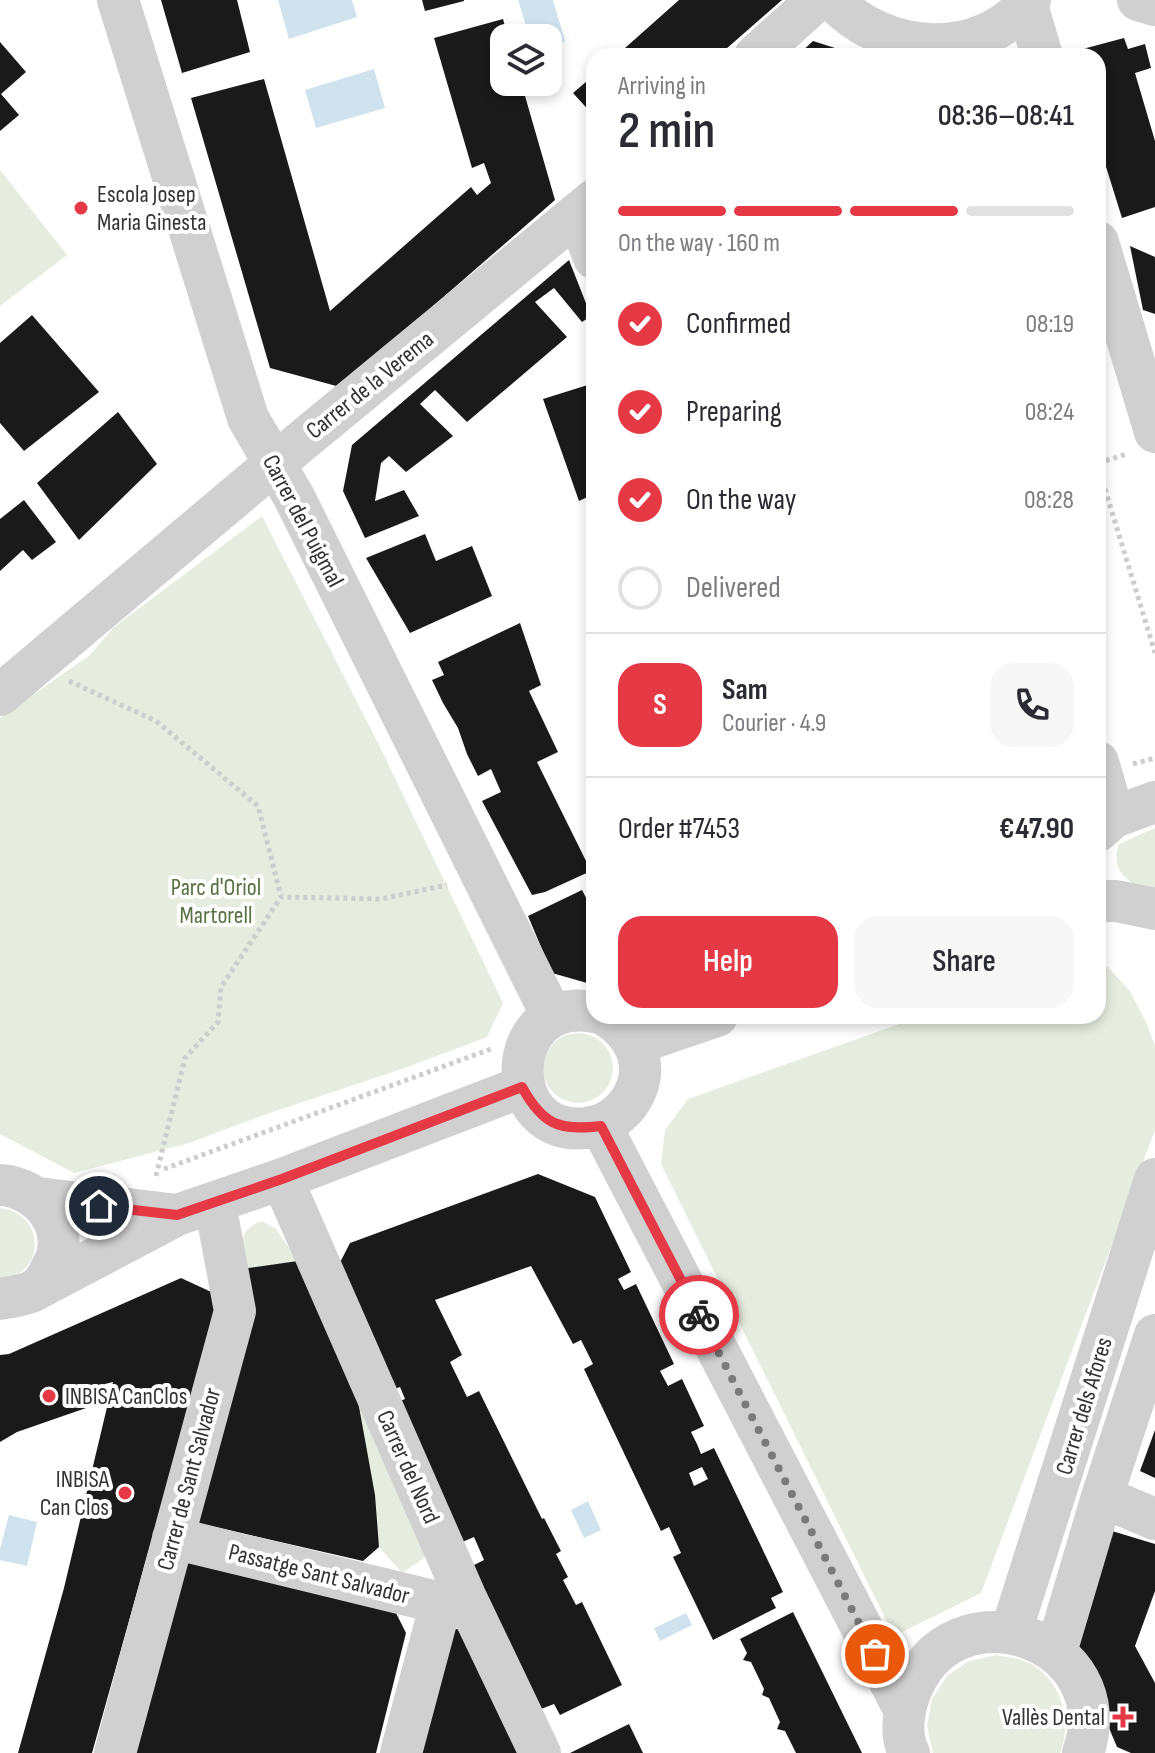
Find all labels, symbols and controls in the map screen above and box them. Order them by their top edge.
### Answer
map controls [490,24,562,96]
button: layers [490,24,562,96]
text: Arriving in [618,71,706,102]
text: 08:36–08:41 [938,98,1074,134]
text: 2 min [618,100,715,163]
place label: Escola Josep Maria Ginesta [97,180,206,237]
marker: Escola Josep Maria Ginesta [72,199,90,217]
text: On the way · 160 m [618,228,780,259]
icon: check [618,302,662,346]
text: Confirmed [686,306,791,342]
text: 08:19 [1025,309,1074,340]
street label: Carrer de la Verema [300,325,440,445]
icon: check [618,390,662,434]
text: Preparing [686,394,782,430]
text: 08:24 [1025,397,1074,428]
street label: Carrer del Puigmal [256,450,350,592]
icon: check [618,478,662,522]
text: On the way [686,482,796,518]
text: 08:28 [1024,485,1074,516]
text: Delivered [686,570,781,606]
button: phone [990,663,1074,747]
text: Sam [722,672,768,708]
text: S [653,687,667,723]
text: Courier · 4.9 [722,708,826,739]
text: Order #7453 [618,811,740,847]
text: €47.90 [999,811,1074,847]
park label: Parc d'Oriol Martorell [171,873,261,930]
button: Help [618,916,838,1008]
button: Share [854,916,1074,1008]
pin [65,1172,133,1240]
icon: home [77,1184,121,1228]
courier [659,1275,739,1355]
icon: bike [677,1293,721,1337]
street label: Carrer dels Afores [1049,1334,1119,1478]
place label: INBISA CanClos [65,1382,187,1411]
street label: Carrer de Sant Salvador [151,1384,227,1573]
marker: INBISA CanClos [40,1387,58,1405]
street label: Carrer del Nord [370,1406,446,1528]
place label: INBISA Can Clos [40,1465,110,1522]
marker: INBISA Can Clos [116,1484,134,1502]
street label: Passatge Sant Salvador [225,1537,413,1611]
pin [841,1620,909,1688]
icon: bag [853,1632,897,1676]
place label: Vallès Dental [1002,1703,1105,1732]
marker: Vallès Dental [1112,1706,1134,1728]

